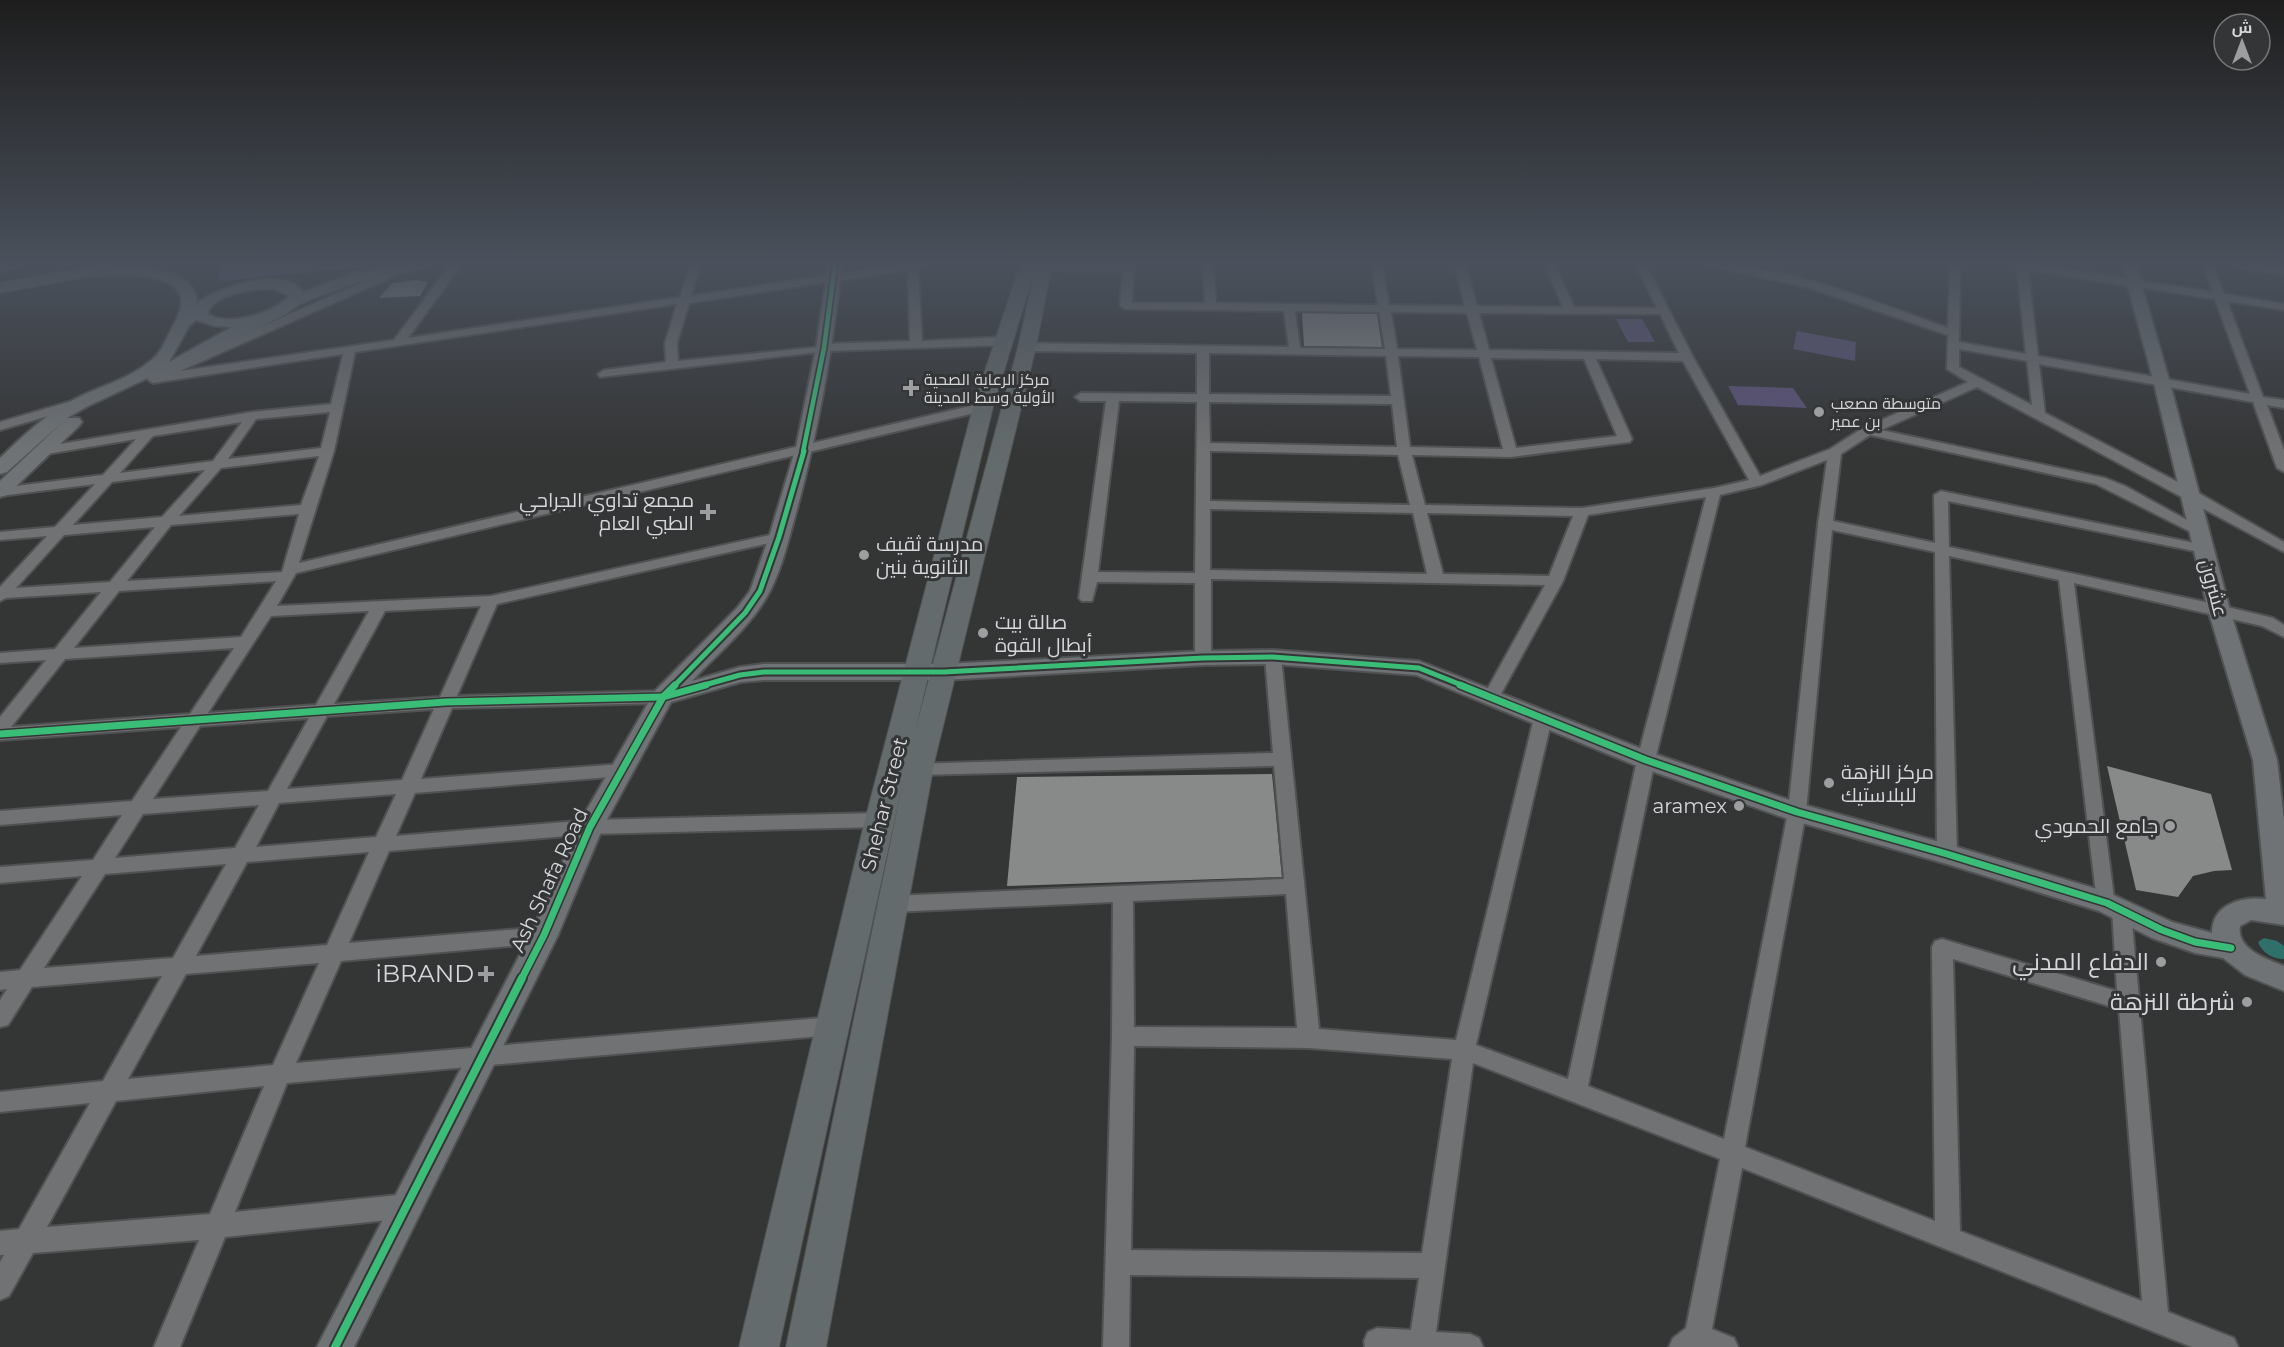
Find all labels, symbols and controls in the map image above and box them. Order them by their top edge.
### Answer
north arrow [2212,12,2272,72]
text: ش [2232,18,2252,37]
place label: مركز الرعاية الصحية الأولية وسط المدينة [924,370,1055,407]
marker: مركز الرعاية الصحية الأولية وسط المدينة [902,379,920,397]
place label: متوسطة مصعب بن عمير [1830,394,1941,432]
marker: متوسطة مصعب بن عمير [1812,405,1826,419]
place label: مجمع تداوي الجراحي الطبي العام [519,488,694,539]
marker: مجمع تداوي الجراحي الطبي العام [699,503,717,521]
place label: مدرسة ثقيف الثانوية بنين [876,532,983,580]
marker: مدرسة ثقيف الثانوية بنين [857,548,871,562]
street label: عشرون [2194,556,2233,620]
place label: صالة بيت أبطال القوة [995,610,1092,658]
marker: صالة بيت أبطال القوة [976,626,990,640]
street label: Shehar Street [856,735,912,873]
place label: مركز النزهة للبلاستيك [1841,760,1934,807]
marker: مركز النزهة للبلاستيك [1822,776,1836,790]
place label: aramex [1653,794,1727,818]
marker: aramex [1732,799,1746,813]
street label: Ash Shafa Road [505,804,593,956]
place label: جامع الحمودي [2035,814,2158,842]
marker: جامع الحمودي [2163,819,2177,833]
place label: الدفاع المدني [2012,947,2149,981]
marker: الدفاع المدني [2154,955,2168,969]
place label: iBRAND [376,959,474,988]
marker: iBRAND [479,967,493,981]
place label: شرطة النزهة [2110,987,2235,1016]
marker: شرطة النزهة [2240,995,2254,1009]

